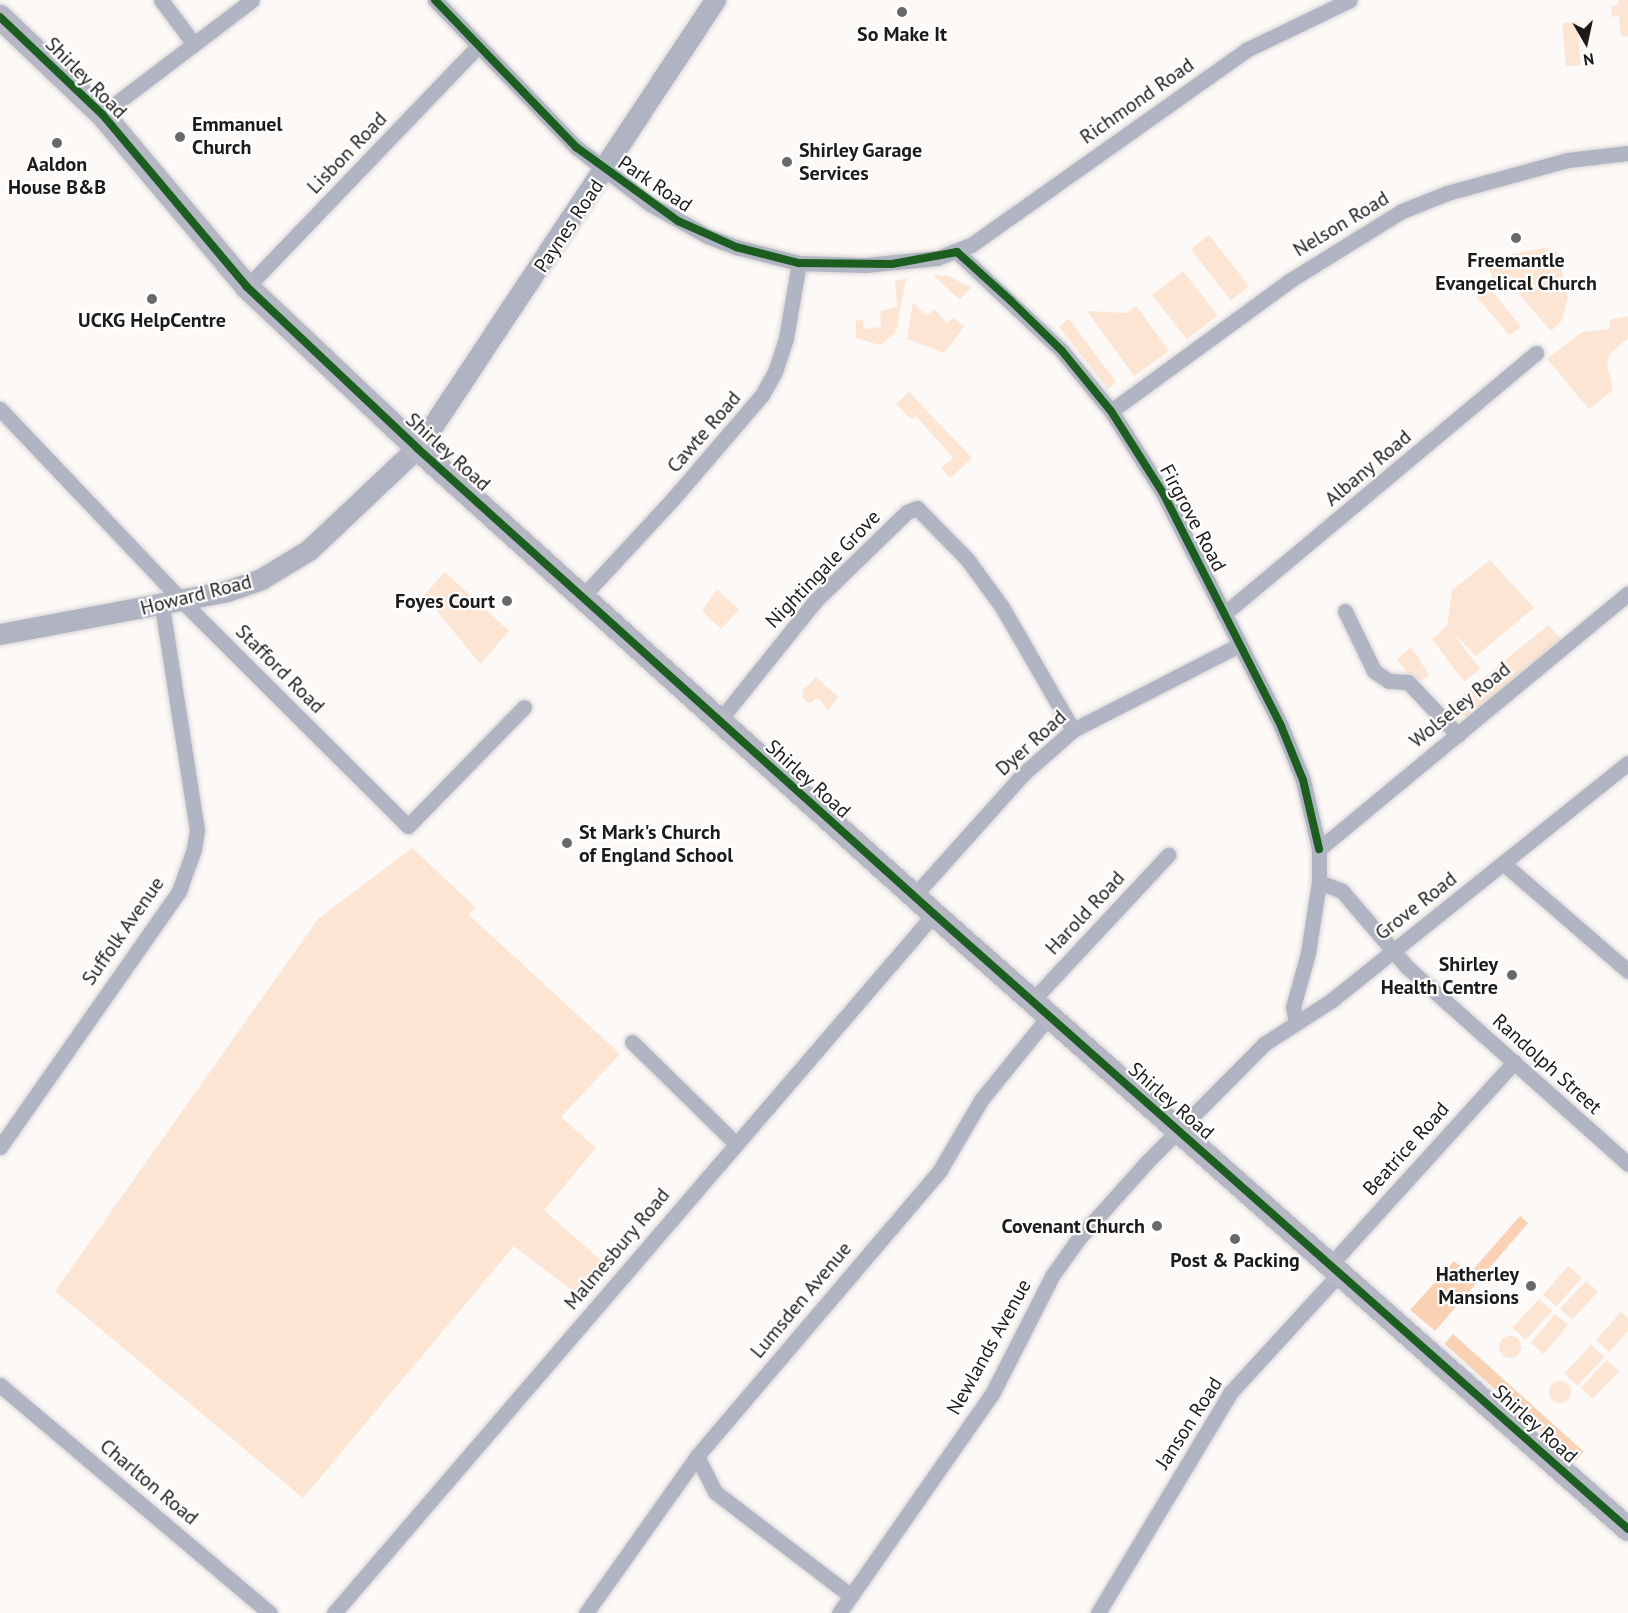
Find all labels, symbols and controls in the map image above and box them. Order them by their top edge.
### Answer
marker: So Make It [895,5,909,19]
north arrow [1556,12,1616,72]
place label: So Make It [857,22,947,46]
street label: Shirley Road [40,32,132,124]
text: N [1582,49,1596,70]
street label: Richmond Road [1075,53,1199,149]
street label: Lisbon Road [302,107,392,199]
place label: Emmanuel Church [192,113,282,160]
marker: Emmanuel Church [173,130,187,144]
marker: Aaldon House B&B [50,136,64,150]
place label: Shirley Garage Services [799,138,923,185]
street label: Park Road [613,150,697,218]
place label: Aaldon House B&B [8,152,106,199]
marker: Shirley Garage Services [780,155,794,169]
street label: Paynes Road [529,175,609,277]
street label: Nelson Road [1289,186,1393,262]
marker: Freemantle Evangelical Church [1509,231,1523,245]
place label: Freemantle Evangelical Church [1435,248,1597,295]
marker: UCKG HelpCentre [145,292,159,306]
place label: UCKG HelpCentre [78,308,226,332]
street label: Cawte Road [662,386,746,478]
street label: Shirley Road [400,408,496,496]
street label: Albany Road [1320,425,1416,511]
street label: Firgrove Road [1155,460,1231,576]
street label: Nightingale Grove [761,505,885,633]
street label: Howard Road [138,570,254,620]
place label: Foyes Court [395,589,495,613]
marker: Foyes Court [500,594,514,608]
street label: Stafford Road [231,620,329,718]
street label: Wolseley Road [1404,657,1516,753]
street label: Dyer Road [991,705,1071,781]
street label: Shirley Road [760,735,856,823]
place label: St Mark's Church of England School [579,820,733,867]
marker: St Mark's Church of England School [560,836,574,850]
street label: Harold Road [1040,866,1130,960]
street label: Grove Road [1370,867,1462,945]
street label: Suffolk Avenue [76,872,170,990]
place label: Shirley Health Centre [1380,952,1498,999]
marker: Shirley Health Centre [1503,966,1521,984]
street label: Randolph Street [1488,1009,1606,1119]
street label: Shirley Road [1123,1057,1219,1145]
street label: Beatrice Road [1358,1097,1454,1201]
street label: Malmesbury Road [559,1183,675,1315]
place label: Covenant Church [1001,1214,1145,1238]
marker: Covenant Church [1150,1219,1164,1233]
marker: Post & Packing [1228,1232,1242,1246]
street label: Lumsden Avenue [745,1237,857,1363]
place label: Post & Packing [1170,1248,1300,1272]
place label: Hatherley Mansions [1436,1262,1519,1309]
street label: Newlands Avenue [942,1275,1036,1419]
marker: Hatherley Mansions [1524,1279,1538,1293]
street label: Janson Road [1150,1373,1228,1473]
street label: Shirley Road [1487,1380,1583,1468]
street label: Charlton Road [95,1434,203,1530]

